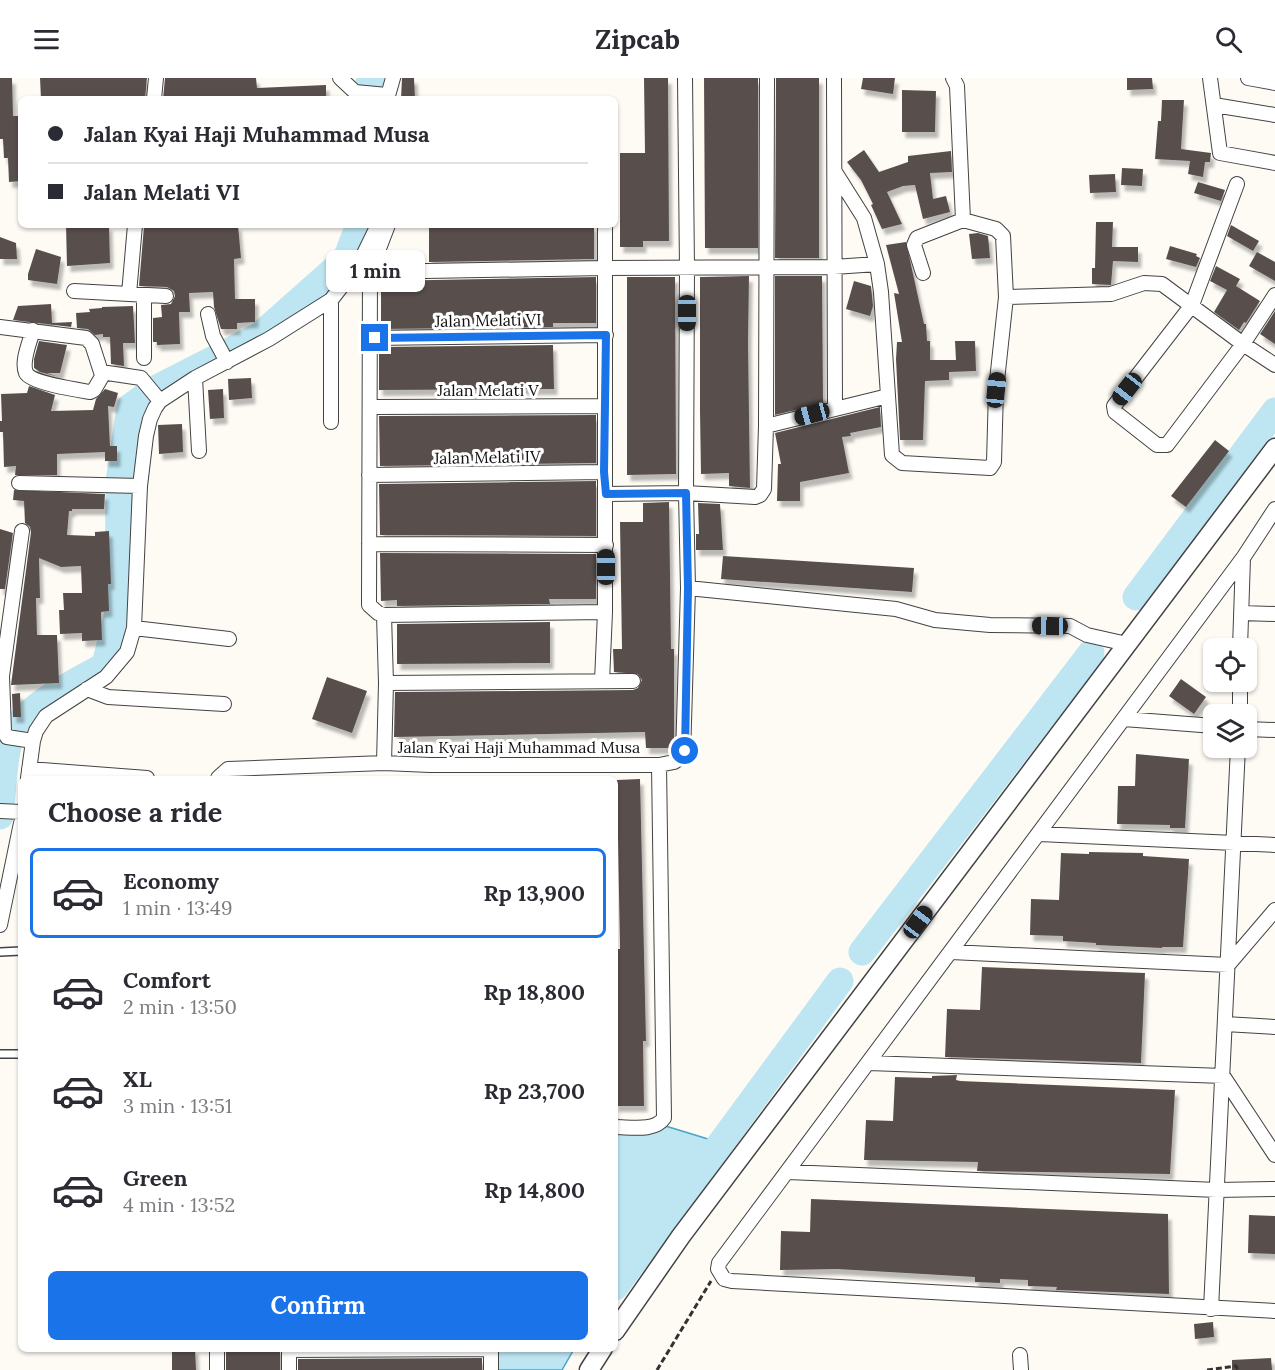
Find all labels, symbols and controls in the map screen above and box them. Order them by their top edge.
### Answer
text: Zipcab [595,22,680,56]
icon: menu [30,23,63,56]
icon: search [1212,23,1245,56]
text: Jalan Kyai Haji Muhammad Musa [84,120,430,148]
text: Jalan Melati VI [84,178,240,206]
callout: 1 min [326,251,424,293]
text: 1 min [350,258,401,283]
car [678,295,696,331]
street label: Jalan Melati VI [433,309,542,331]
route end [361,324,388,351]
car [1109,369,1145,409]
car [985,371,1007,409]
street label: Jalan Melati V [436,380,539,400]
car [792,401,832,427]
street label: Jalan Melati IV [432,446,541,468]
car [597,549,615,585]
car [1032,617,1068,635]
map controls [1203,638,1257,758]
button: locate [1203,638,1257,692]
button: layers [1203,704,1257,758]
street label: Jalan Kyai Haji Muhammad Musa [397,737,640,757]
route start [671,737,698,764]
text: Choose a ride [48,795,222,829]
icon: car [51,866,105,920]
text: Economy [123,867,219,895]
text: Rp 13,900 [484,879,585,907]
text: 1 min · 13:49 [123,895,233,920]
car [900,902,936,942]
icon: car [51,965,105,1019]
text: Comfort [123,966,211,994]
text: Rp 18,800 [483,978,585,1006]
text: 2 min · 13:50 [123,994,237,1019]
icon: car [51,1064,105,1118]
text: XL [123,1065,152,1093]
text: Rp 23,700 [484,1077,585,1105]
text: 3 min · 13:51 [123,1093,232,1118]
icon: car [51,1163,105,1217]
text: Green [123,1164,188,1192]
text: Rp 14,800 [484,1176,585,1204]
text: 4 min · 13:52 [123,1192,235,1217]
button: Confirm [48,1271,588,1340]

